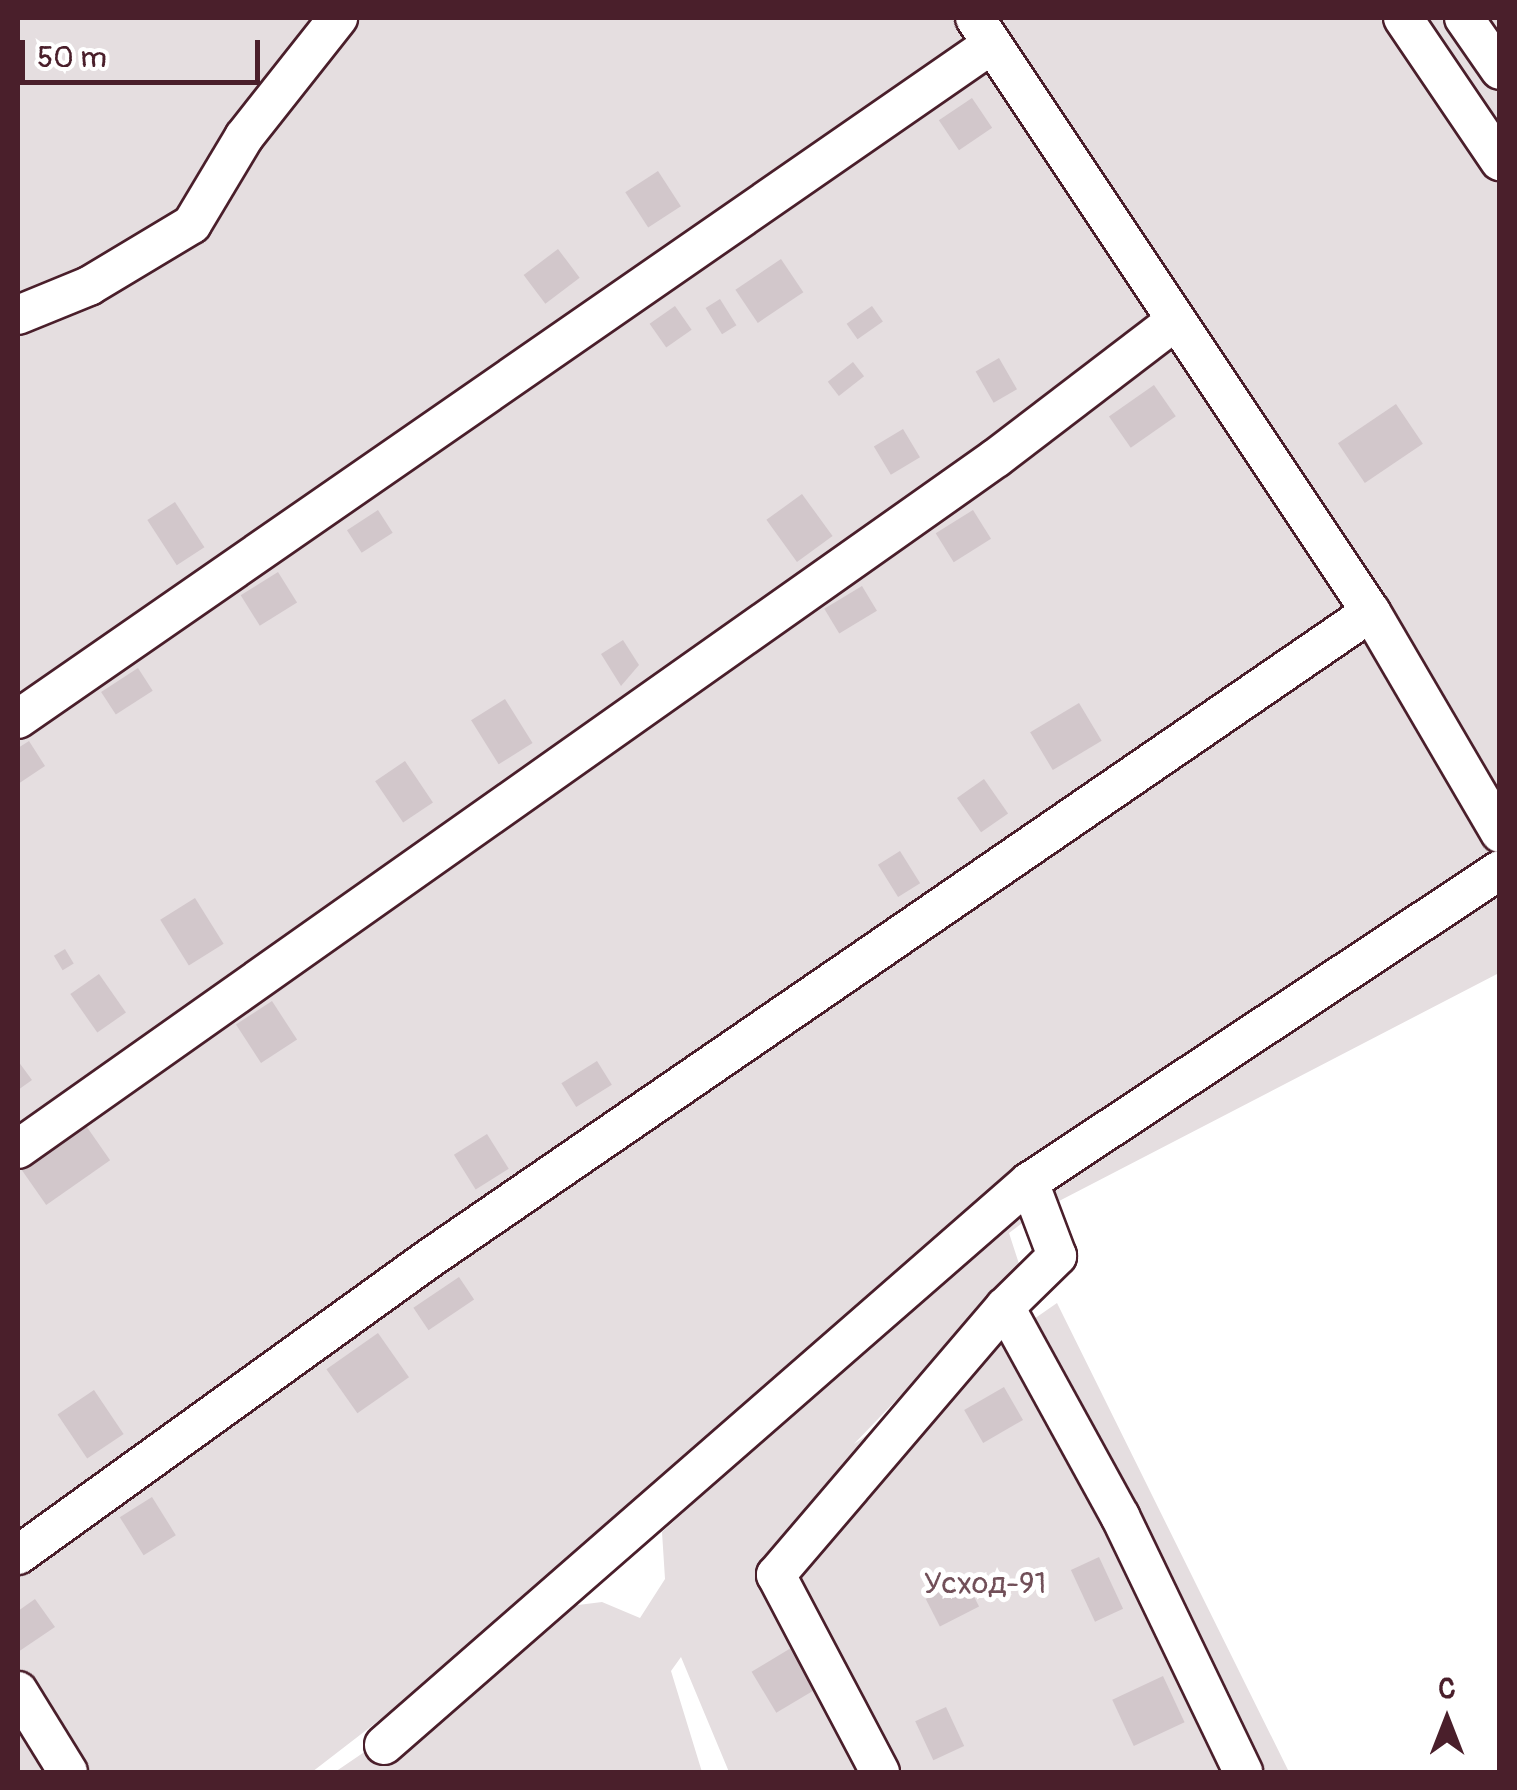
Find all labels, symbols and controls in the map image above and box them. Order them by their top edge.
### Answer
scale bar [25,20,265,82]
text: 50 m [37,39,107,76]
park label: Усход-91 [924,1566,1046,1602]
north arrow [1397,1670,1497,1770]
text: С [1438,1672,1456,1707]

